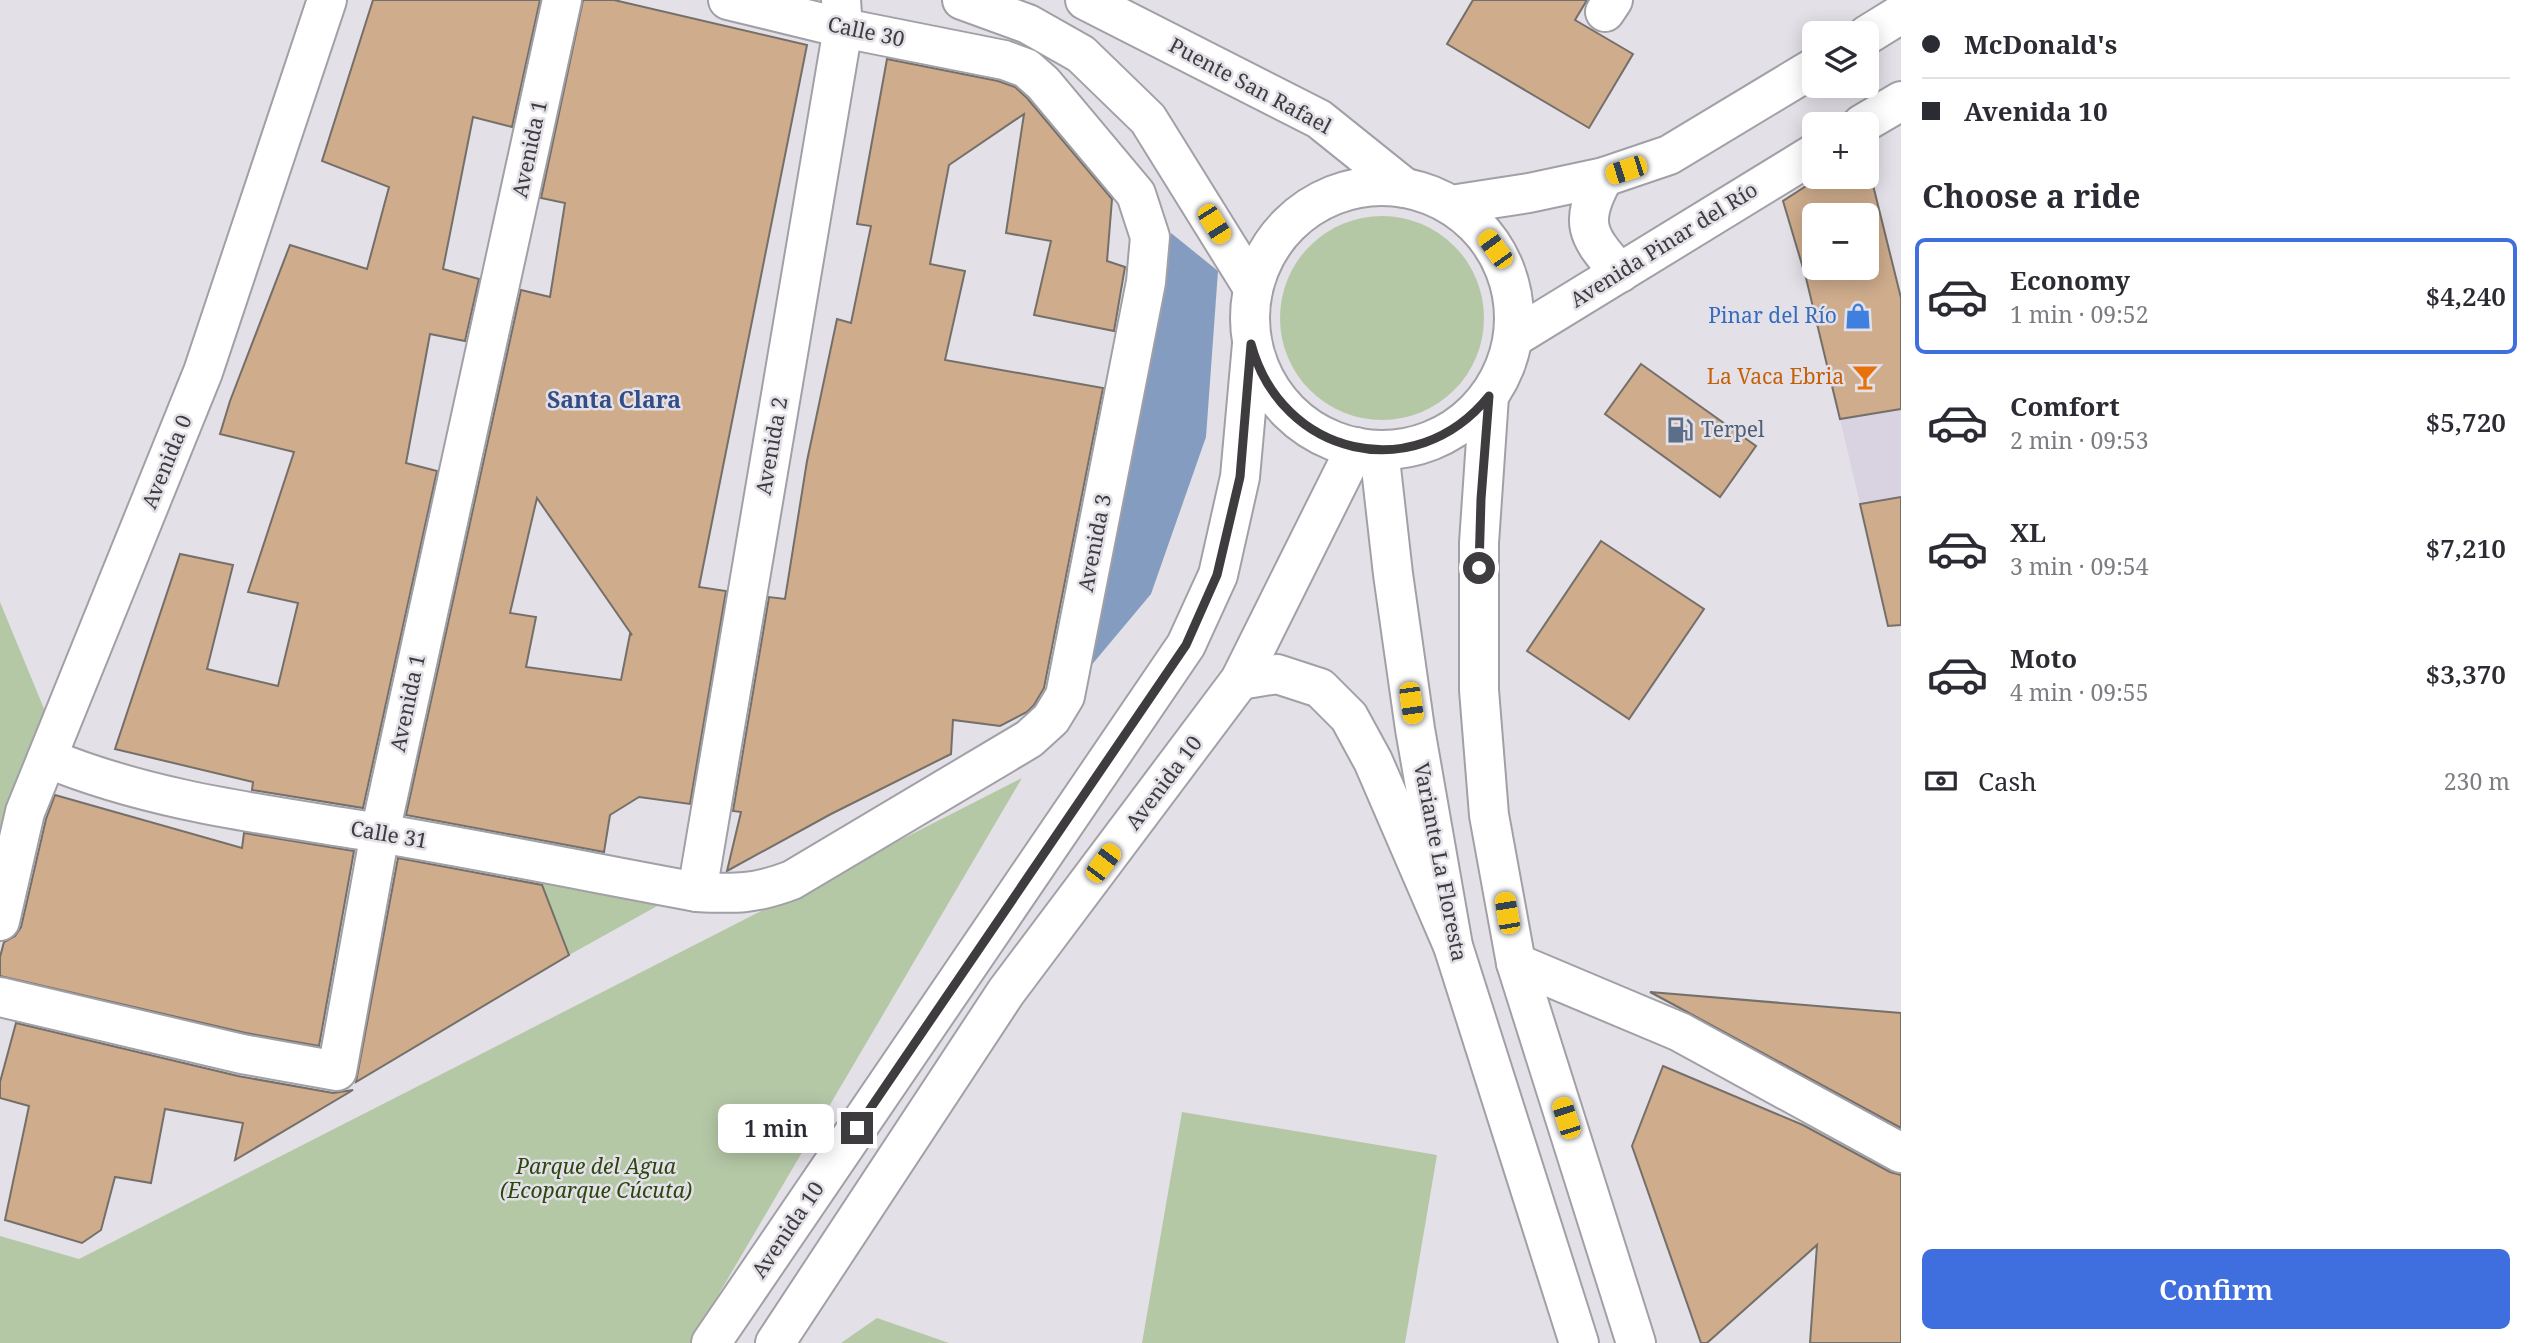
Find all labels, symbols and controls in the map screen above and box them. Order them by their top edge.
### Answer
street label: Calle 30 [825,9,907,53]
map controls [1802,21,1879,280]
button: layers [1802,21,1879,98]
text: McDonald's [1964,26,2117,62]
street label: Puente San Rafael [1164,30,1337,140]
text: Avenida 10 [1964,93,2108,129]
street label: Avenida 1 [505,97,553,200]
button: + [1802,112,1879,189]
car [1603,154,1650,186]
text: Choose a ride [1922,174,2141,217]
street label: Avenida Pinar del Río [1564,175,1763,313]
car [1194,201,1235,247]
button: − [1802,203,1879,280]
car [1475,226,1516,272]
text: Economy [2010,262,2130,298]
icon: car [1926,265,1989,328]
text: $4,240 [2426,278,2506,314]
text: 1 min · 09:52 [2010,298,2148,330]
place label: Pinar del Río [1708,301,1837,329]
shop icon: Pinar del Río [1843,301,1873,331]
place label: La Vaca Ebria [1707,362,1844,390]
bar icon: La Vaca Ebria [1850,362,1880,392]
district label: Santa Clara [547,383,681,415]
text: Comfort [2010,388,2120,424]
icon: car [1926,391,1989,454]
street label: Avenida 2 [749,395,793,497]
text: $5,720 [2426,404,2506,440]
street label: Avenida 0 [135,410,198,513]
fuel station icon: Terpel [1665,415,1695,445]
place label: Terpel [1701,415,1765,443]
text: 2 min · 09:53 [2010,424,2148,456]
street label: Avenida 3 [1071,491,1117,594]
text: XL [2010,514,2046,550]
icon: car [1926,517,1989,580]
text: $7,210 [2426,530,2506,566]
text: 3 min · 09:54 [2010,550,2148,582]
route start [1463,552,1495,584]
text: Moto [2010,640,2077,676]
icon: car [1926,643,1989,706]
street label: Avenida 1 [383,651,431,754]
text: $3,370 [2426,656,2506,692]
text: 4 min · 09:55 [2010,676,2148,708]
car [1398,681,1425,725]
street label: Avenida 10 [1119,730,1208,835]
street label: Variante La Floresta [1408,760,1474,964]
icon: cash [1922,762,1960,800]
text: Cash [1978,763,2037,799]
text: 230 m [2444,765,2510,797]
street label: Calle 31 [348,813,430,855]
car [1082,840,1125,886]
car [1494,890,1521,936]
car [1550,1095,1583,1141]
callout: 1 min [717,1104,832,1152]
text: 1 min [744,1112,808,1144]
route end [841,1112,873,1144]
park label: Parque del Agua (Ecoparque Cúcuta) [500,1152,692,1204]
street label: Avenida 10 [745,1176,830,1283]
button: Confirm [1922,1249,2510,1329]

